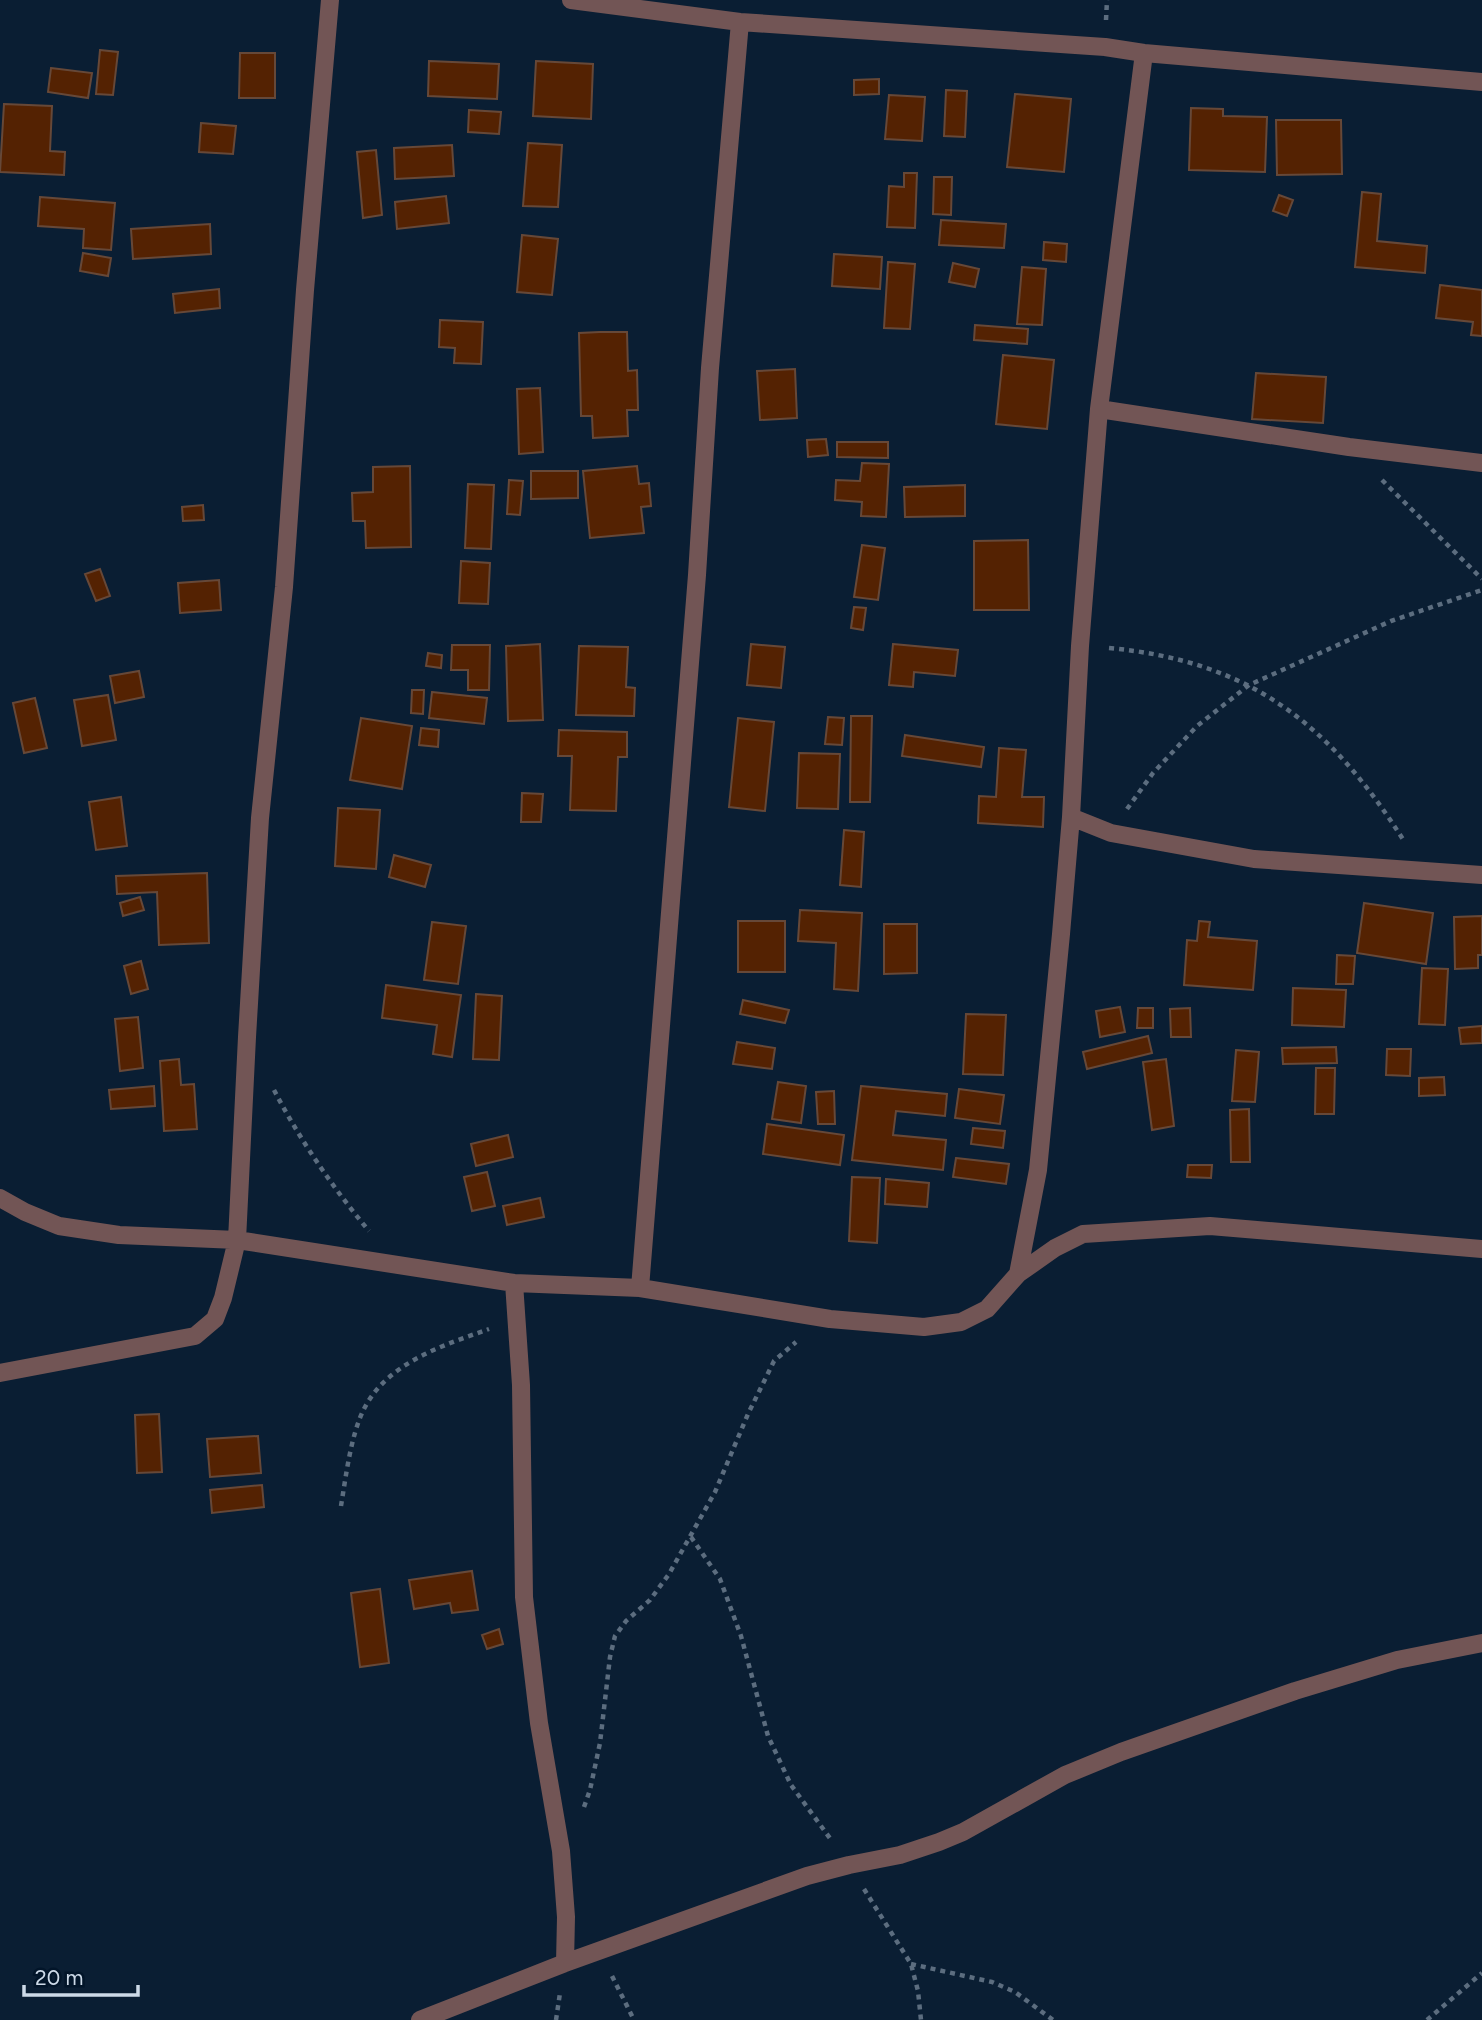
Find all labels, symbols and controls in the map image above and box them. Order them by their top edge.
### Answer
scale bar [24,1954,138,1998]
text: 20 m [35,1965,83,1990]

